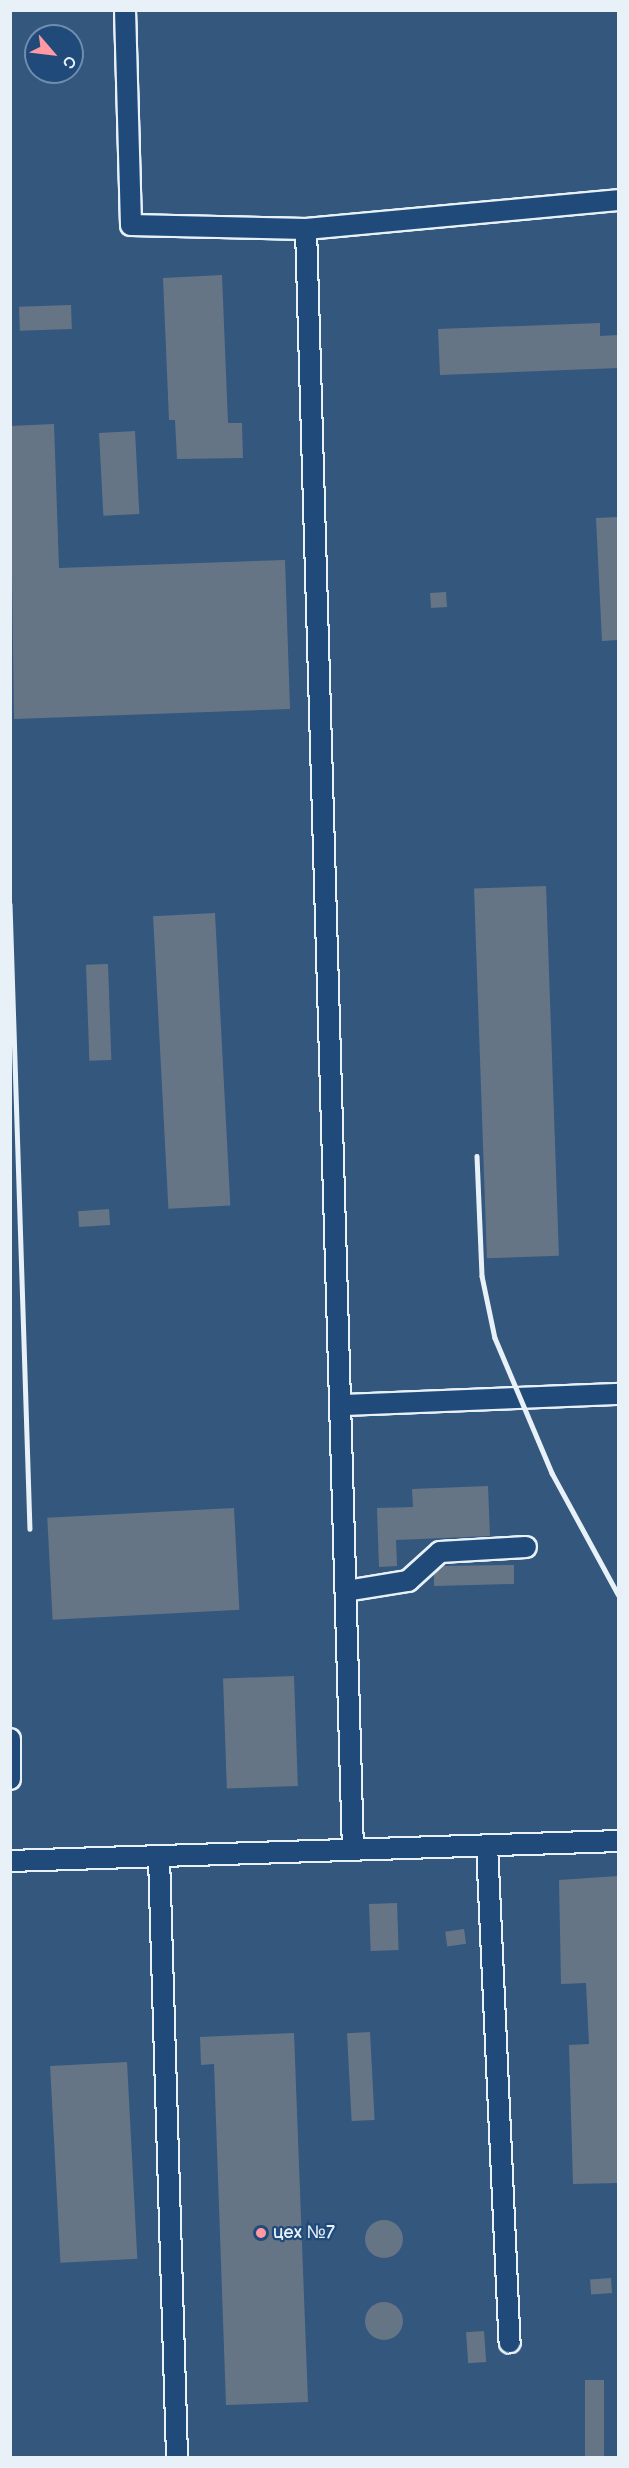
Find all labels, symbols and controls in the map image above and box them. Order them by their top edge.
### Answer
north arrow [24,24,84,84]
text: С [58,52,80,71]
place label: цех №7 [273,2222,335,2244]
marker: цех №7 [254,2226,268,2240]

